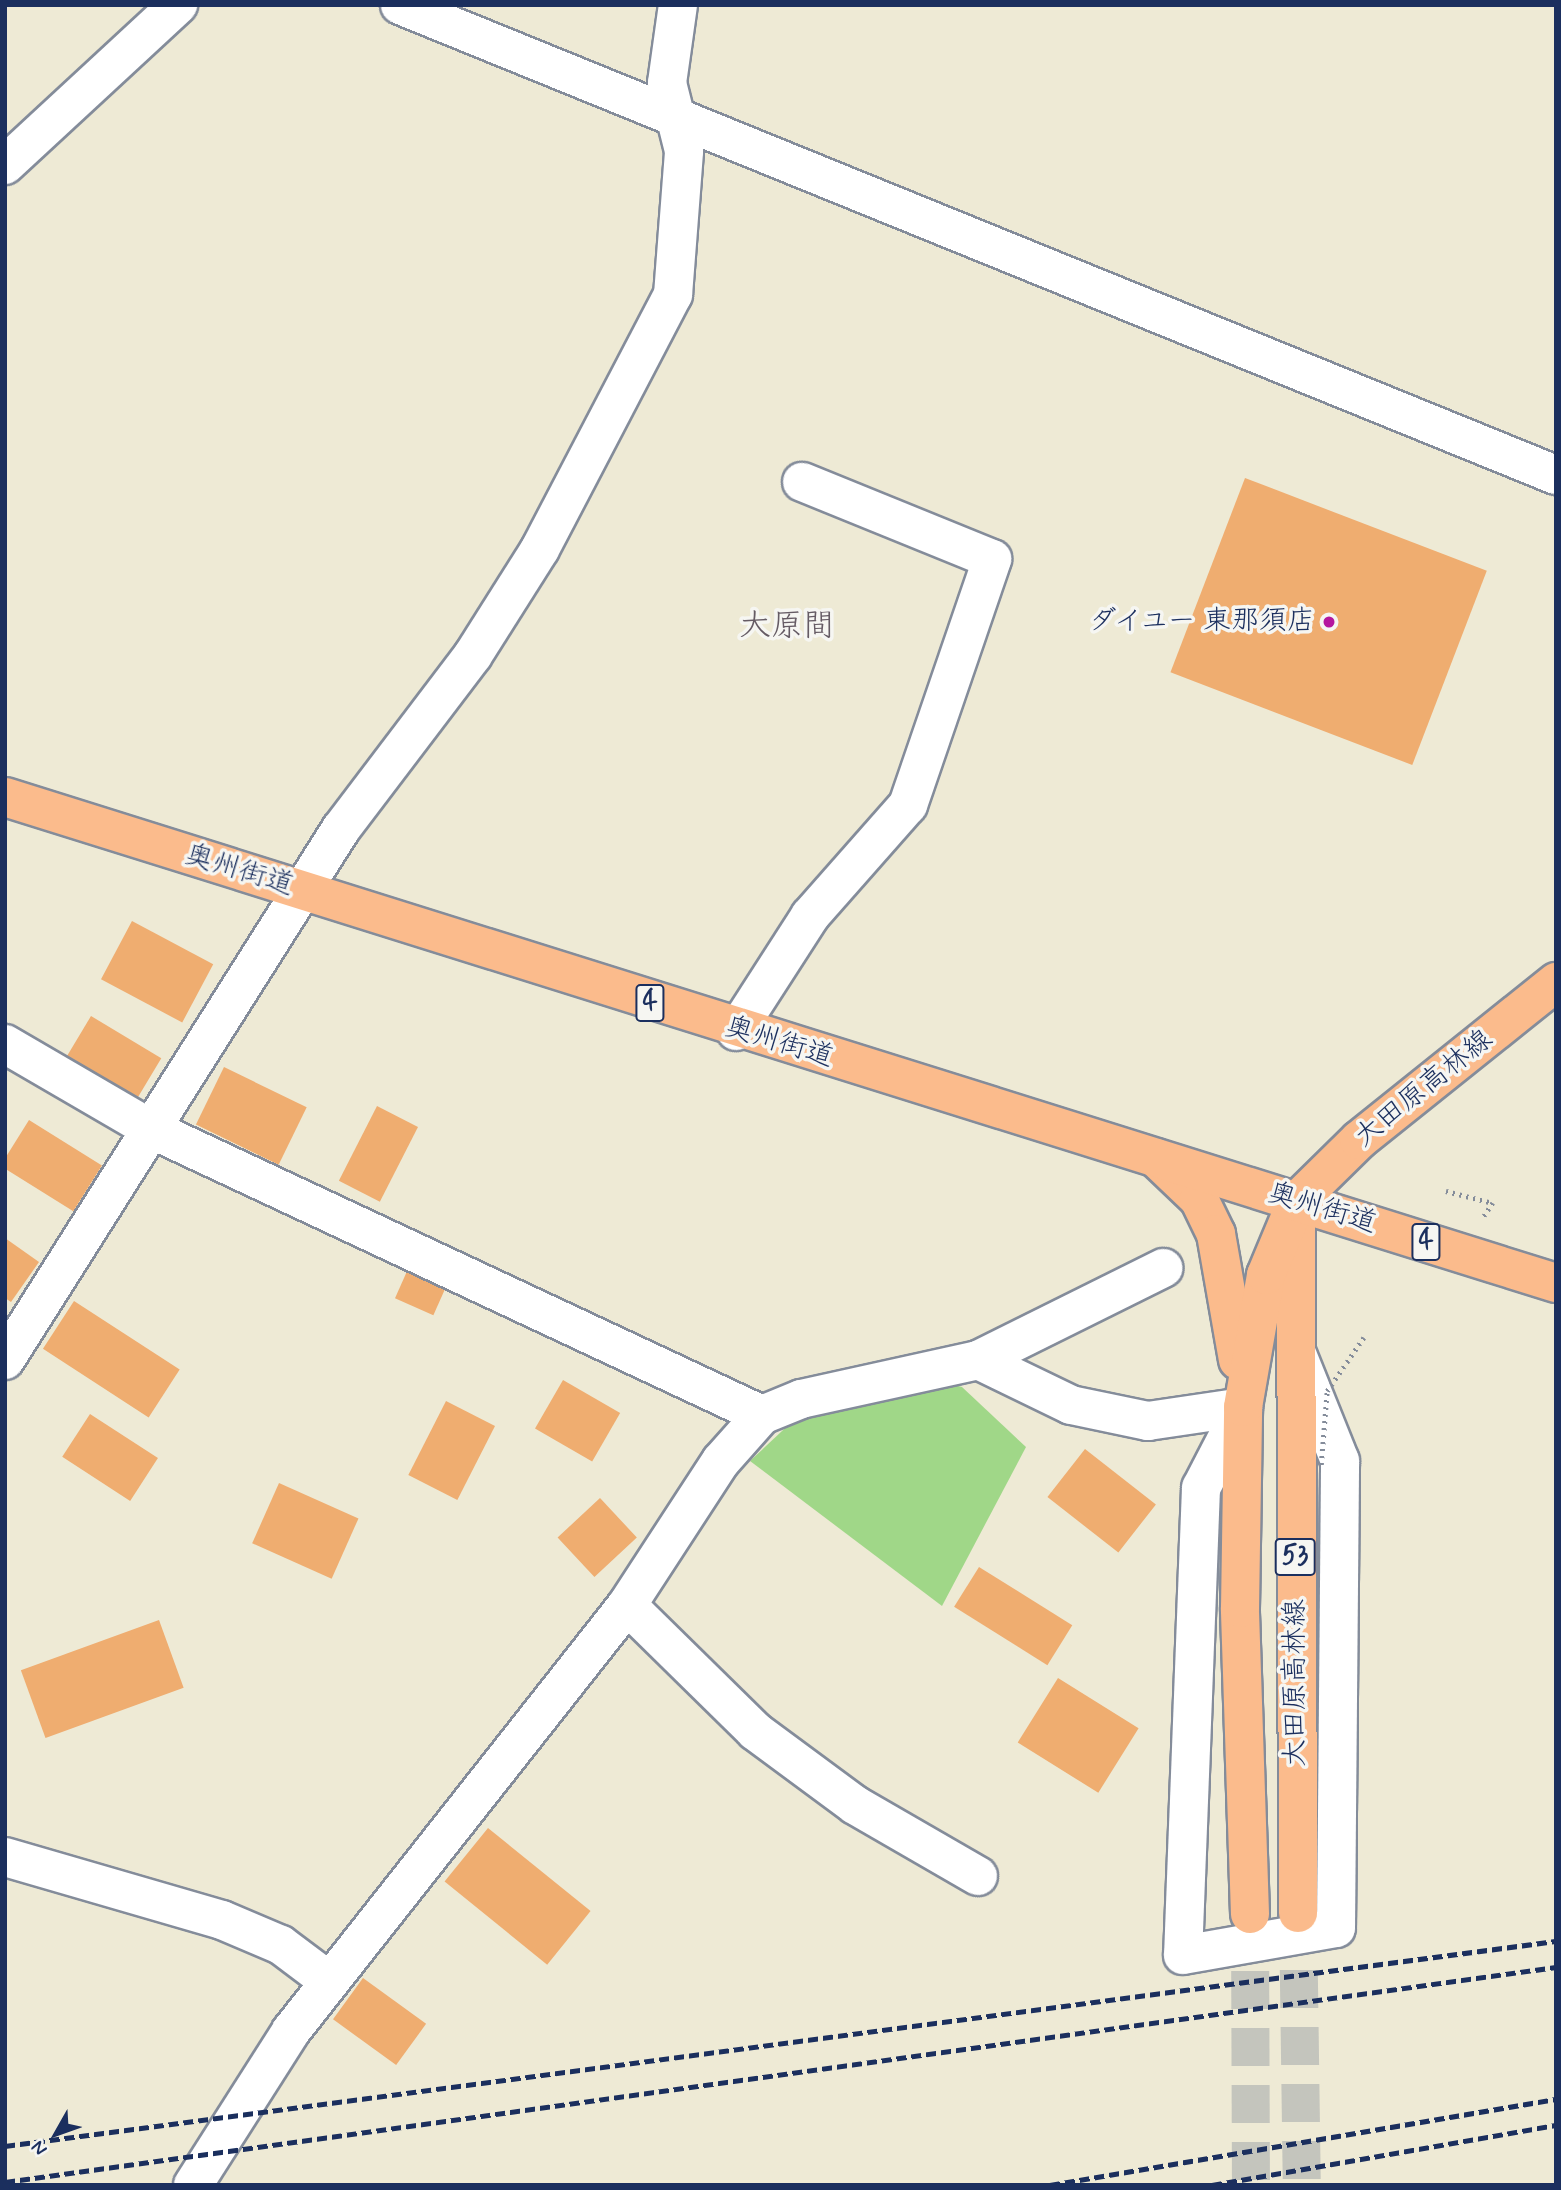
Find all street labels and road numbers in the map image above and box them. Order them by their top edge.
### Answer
street label: 奥州街道 [181,839,297,903]
road number: 4 [634,980,666,1026]
street label: 奥州街道 [721,1011,837,1075]
street label: 大田原高林線 [1348,1023,1500,1155]
street label: 奥州街道 [1264,1177,1380,1241]
road number: 4 [1410,1219,1442,1264]
road number: 53 [1274,1534,1316,1580]
street label: 大田原高林線 [1279,1599,1313,1767]

